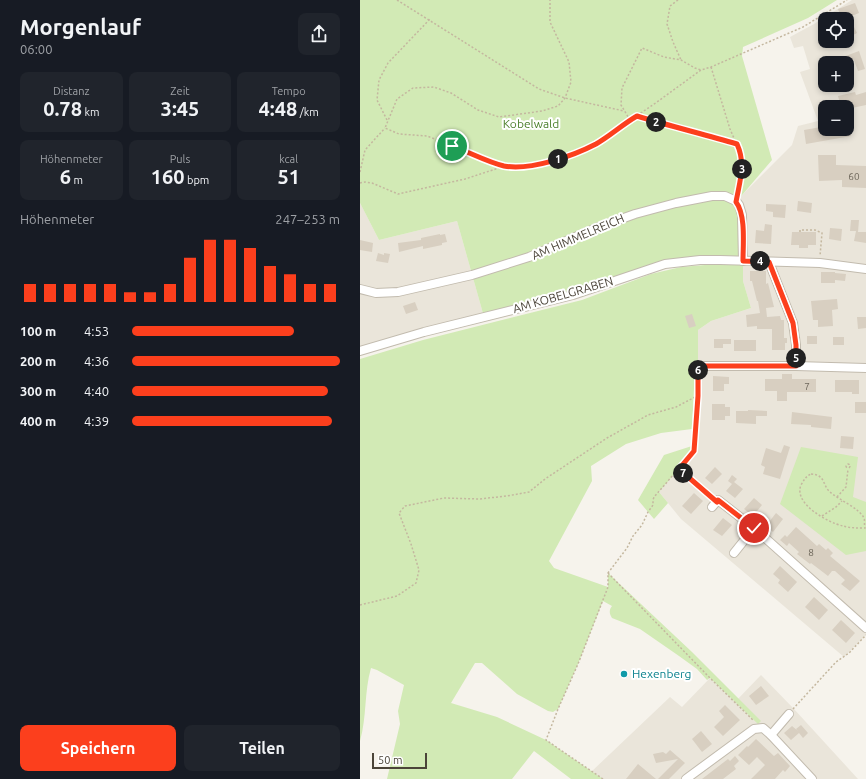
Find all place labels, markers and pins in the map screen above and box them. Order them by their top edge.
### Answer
pin: 2 [646,112,666,132]
pin [435,129,469,163]
pin: 1 [548,149,568,169]
pin: 3 [732,159,752,179]
pin: 4 [750,251,770,271]
pin: 5 [786,348,806,368]
pin: 6 [688,360,708,380]
pin: 7 [673,463,693,483]
pin [737,511,771,545]
place label: Hexenberg [632,667,691,680]
marker: Hexenberg [619,669,629,679]

